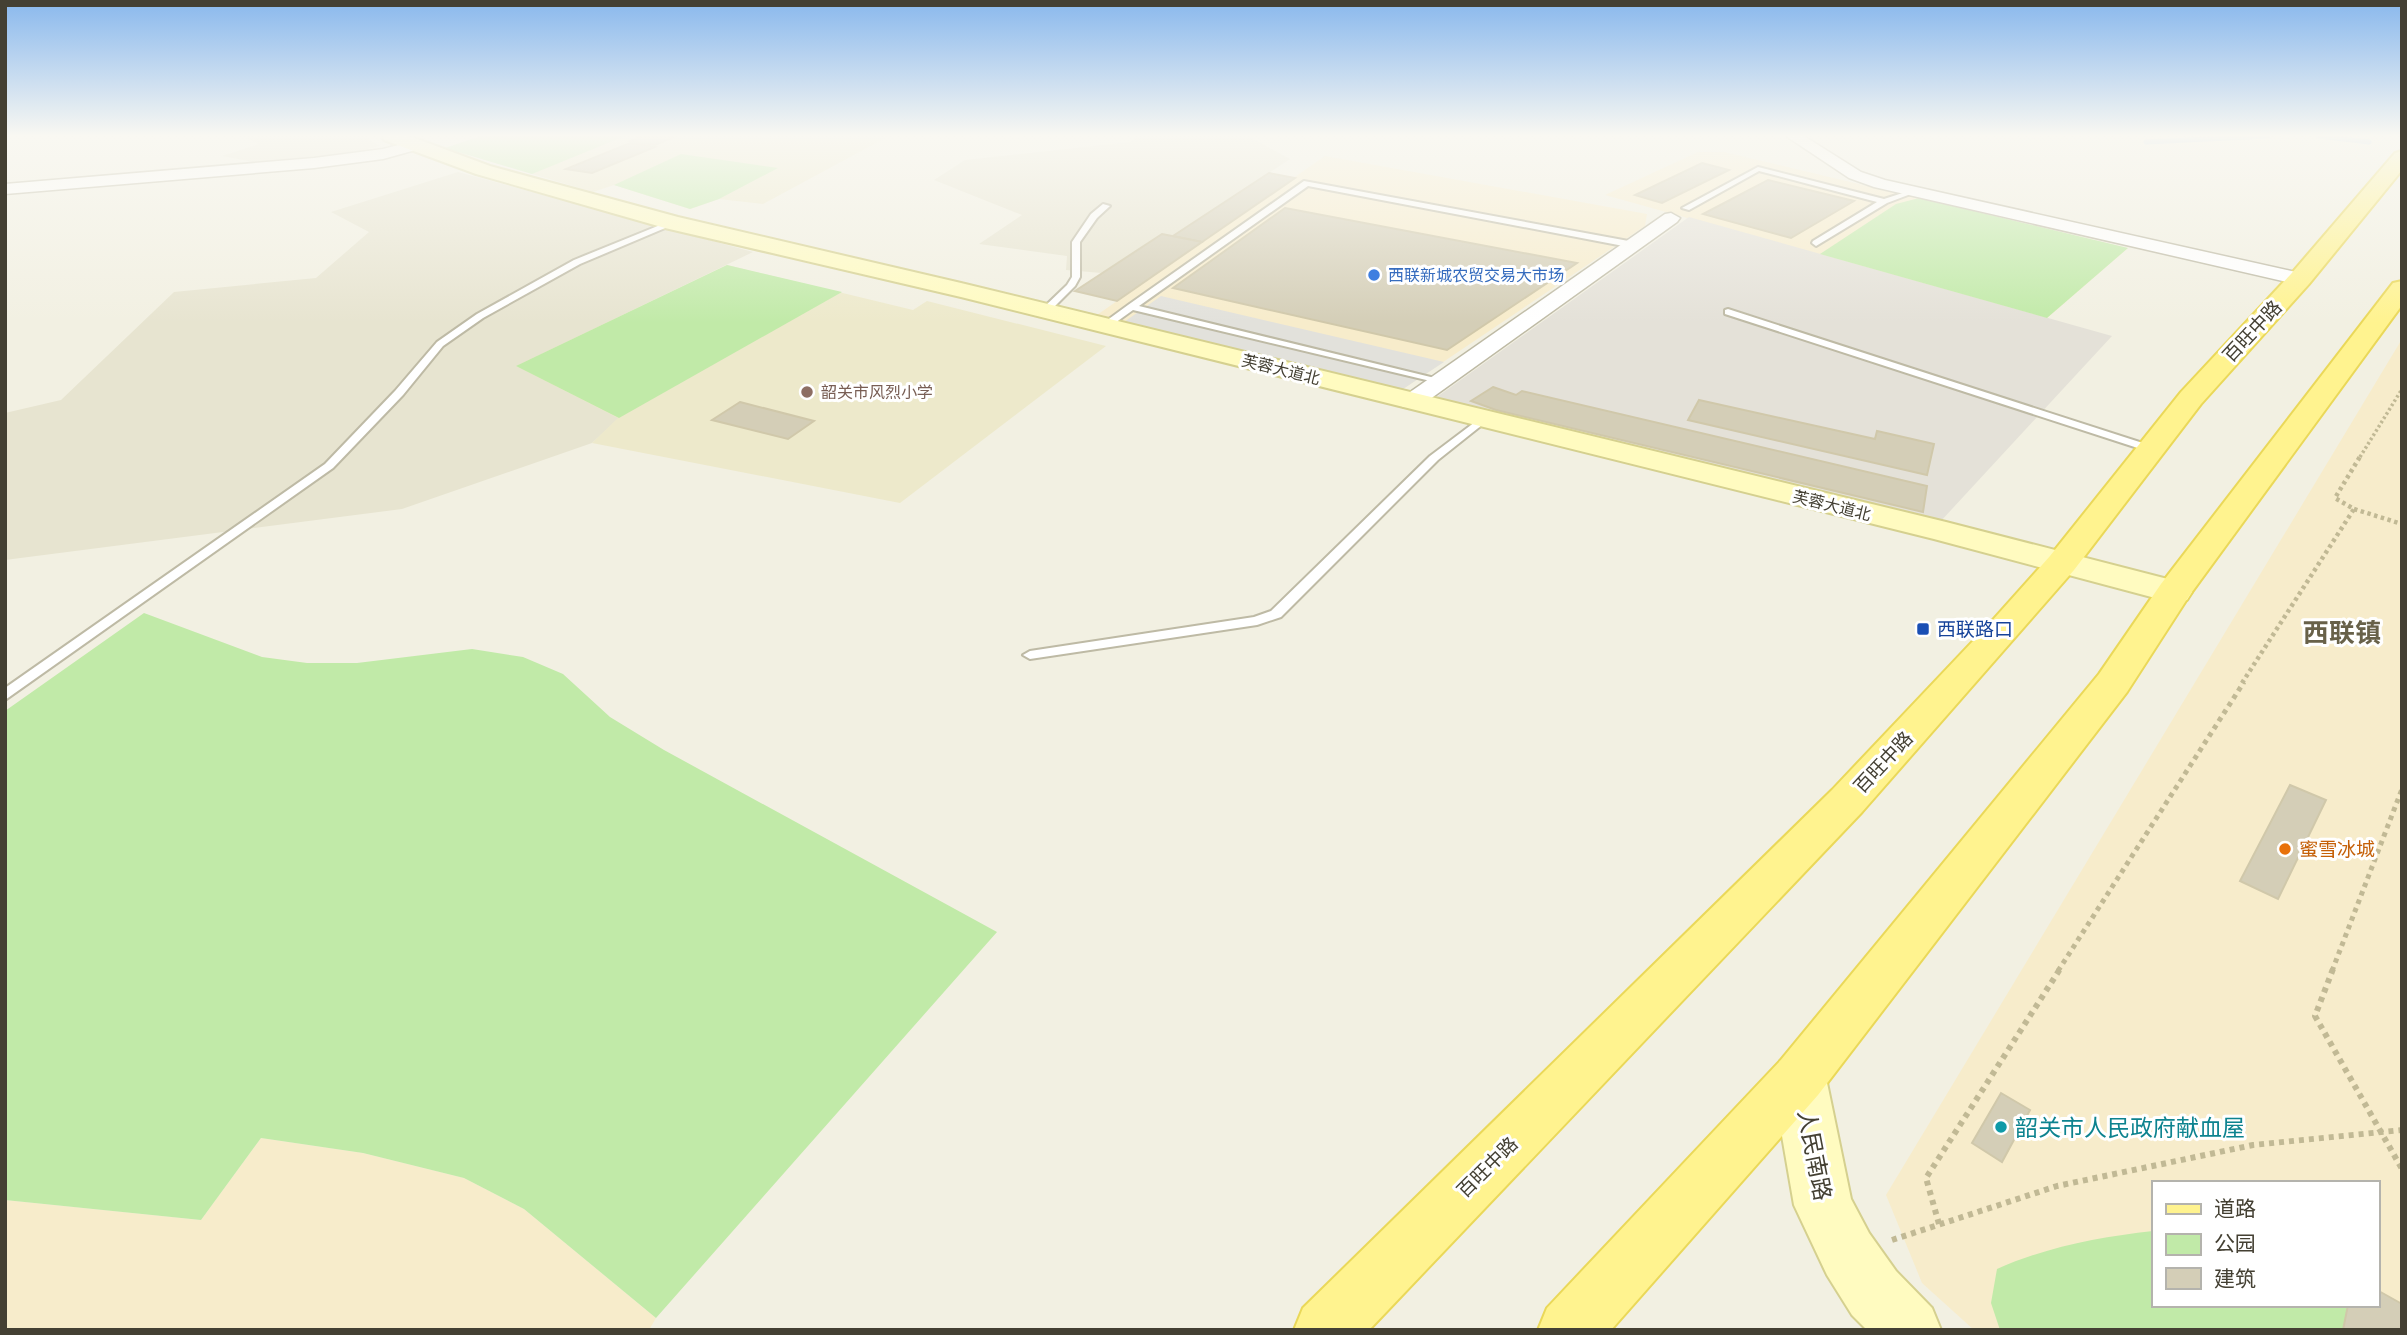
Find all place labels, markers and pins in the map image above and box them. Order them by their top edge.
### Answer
place label: 西联新城农贸交易大市场 [1388,264,1564,286]
marker: 西联新城农贸交易大市场 [1366,267,1382,283]
place label: 韶关市风烈小学 [821,381,933,403]
marker: 韶关市风烈小学 [799,384,815,400]
place label: 西联路口 [1937,616,2013,642]
marker: 西联路口 [1915,621,1931,637]
place label: 蜜雪冰城 [2299,836,2375,862]
marker: 蜜雪冰城 [2277,841,2293,857]
place label: 韶关市人民政府献血屋 [2015,1112,2245,1143]
marker: 韶关市人民政府献血屋 [1993,1119,2009,1135]

